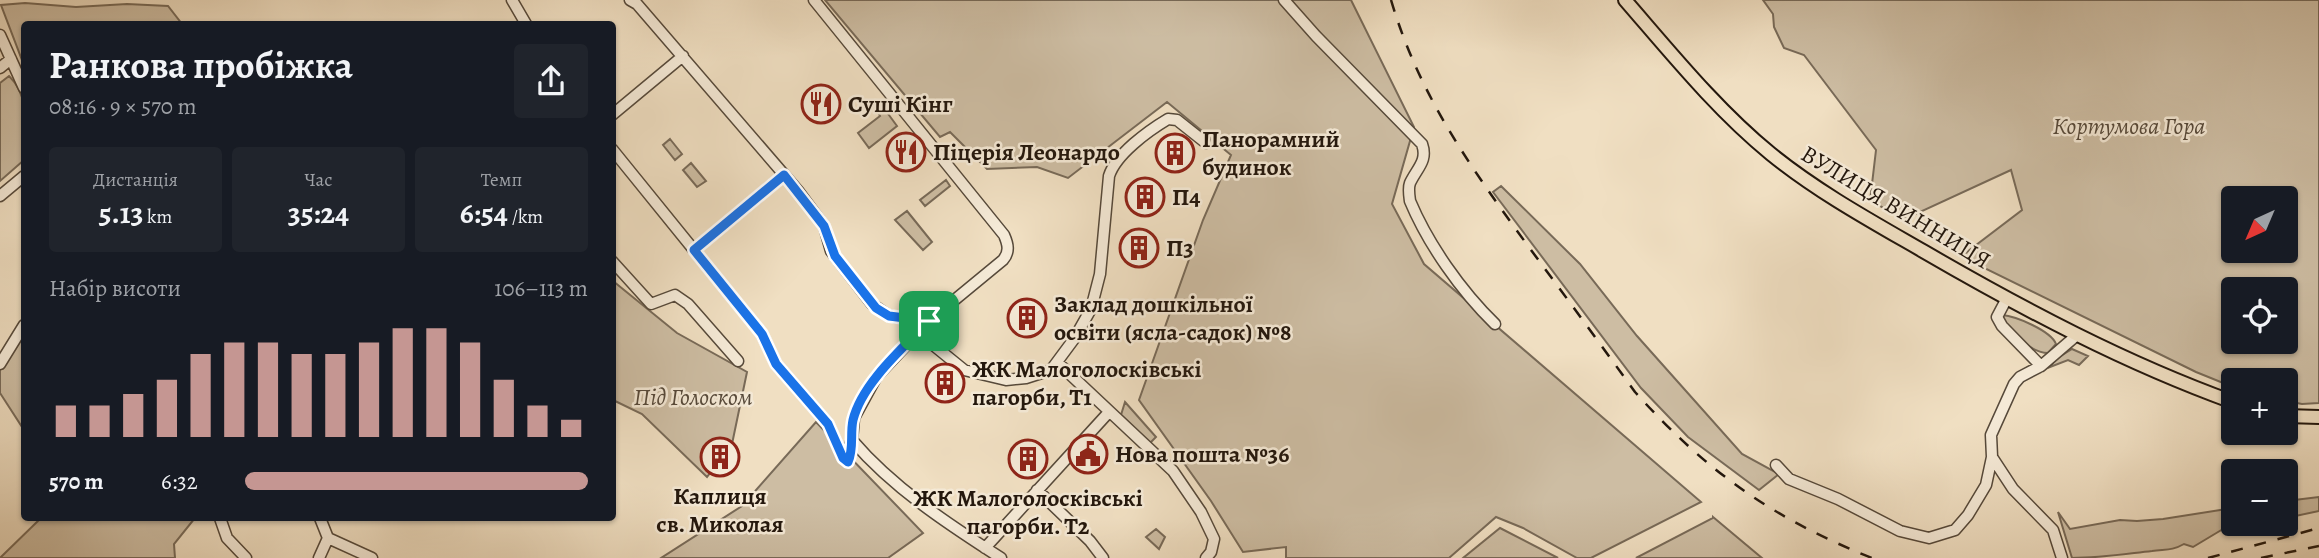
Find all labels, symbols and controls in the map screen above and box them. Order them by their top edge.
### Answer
text: Ранкова пробіжка [49,39,353,91]
button: share [514,44,588,118]
restaurant icon: Суші Кінг [800,83,842,125]
place label: Суші Кінг [848,88,953,120]
text: 08:16 · 9 × 570 m [49,91,197,122]
park label: Кортумова Гора [2052,110,2206,142]
place label: Панорамний будинок [1202,123,1340,183]
restaurant icon: Піцерія Леонардо [885,131,927,173]
building icon: Панорамний будинок [1154,132,1196,174]
place label: Піцерія Леонардо [933,136,1120,168]
street label: ВУЛИЦЯ ВИННИЦЯ [1795,138,1997,276]
text: Дистанція [93,167,178,193]
text: Час [305,167,332,193]
text: Темп [481,167,522,193]
building icon: П4 [1124,176,1166,218]
place label: П4 [1172,181,1201,213]
north arrow [2221,186,2298,262]
map controls [2221,186,2298,536]
text: 5.13 [99,193,143,233]
text: 35:24 [288,193,349,233]
text: 6:54 [460,193,508,233]
text: km [143,204,172,230]
text: /km [508,204,543,230]
building icon: П3 [1118,227,1160,269]
place label: П3 [1166,232,1194,264]
text: Набір висоти [49,273,181,304]
text: 106–113 m [494,273,588,304]
button: locate [2221,277,2298,354]
place label: Заклад дошкільної освіти (ясла-садок) №8 [1054,288,1291,348]
pin [899,291,959,351]
building icon: Заклад дошкільної освіти (ясла-садок) №8 [1006,297,1048,339]
icon: arrive [910,302,948,340]
place label: ЖК Малоголосківські пагорби, Т1 [972,353,1201,413]
building icon: ЖК Малоголосківські пагорби, Т1 [924,362,966,404]
button: + [2221,368,2298,445]
park label: Під Голоском [634,381,753,413]
public building icon: Нова пошта №36 [1067,433,1109,475]
building icon: Каплиця св. Миколая [699,436,741,478]
building icon: ЖК Малоголосківські пагорби. Т2 [1007,438,1049,480]
place label: Нова пошта №36 [1115,438,1289,470]
button: − [2221,459,2298,536]
text: 570 m [49,466,104,497]
text: 6:32 [161,466,198,497]
place label: Каплиця св. Миколая [656,480,784,540]
place label: ЖК Малоголосківські пагорби. Т2 [913,482,1143,542]

